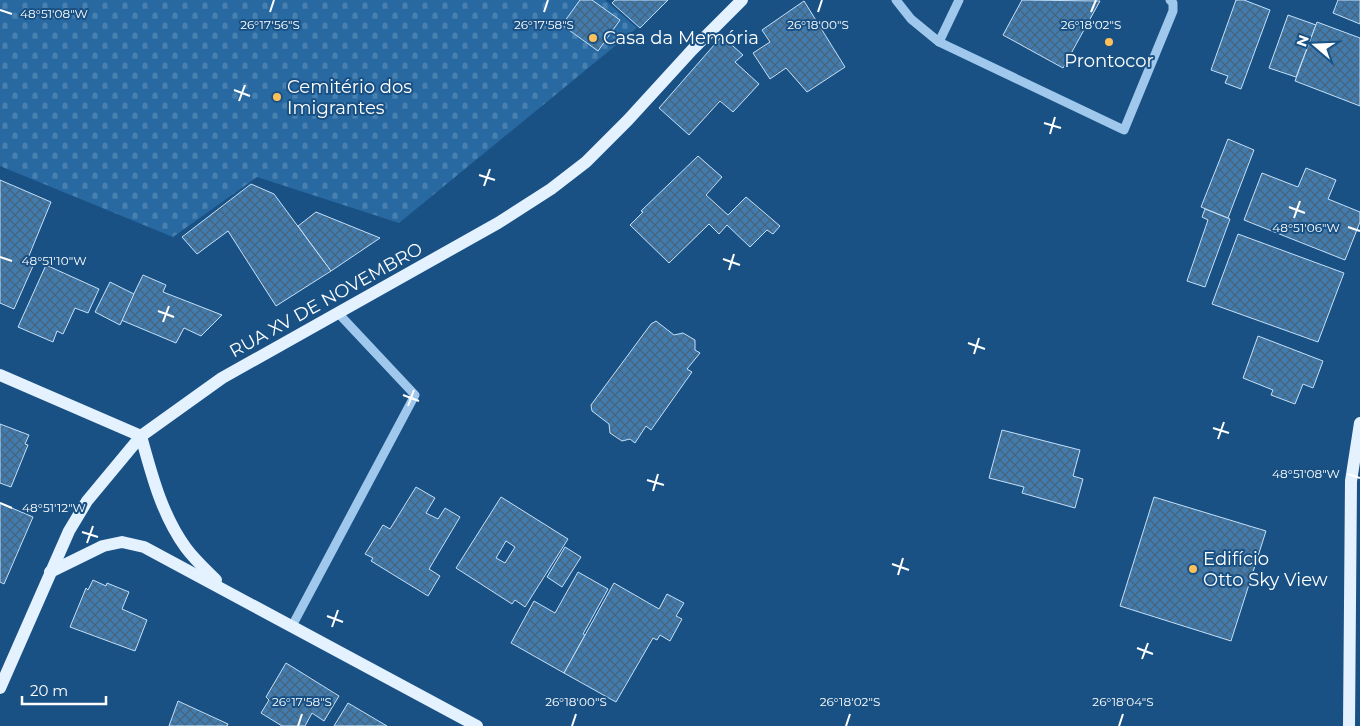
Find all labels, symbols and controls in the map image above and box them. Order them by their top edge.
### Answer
text: 48°51'08"W [20,6,88,21]
text: 26°17'56"S [240,17,300,32]
text: 26°17'58"S [514,17,574,32]
text: 26°18'00"S [787,17,849,32]
text: 26°18'02"S [1061,17,1121,32]
north arrow [1290,20,1340,70]
place label: Casa da Memória [603,27,759,49]
marker: Casa da Memória [587,32,599,44]
text: N [1292,32,1313,49]
marker: Prontocor [1103,36,1115,48]
place label: Prontocor [1064,50,1154,72]
place label: Cemitério dos Imigrantes [287,76,412,119]
marker: Cemitério dos Imigrantes [271,91,283,103]
text: 48°51'06"W [1272,220,1340,235]
street label: RUA XV DE NOVEMBRO [226,238,426,362]
text: 48°51'10"W [21,253,87,268]
text: 48°51'08"W [1272,466,1340,481]
text: 48°51'12"W [22,500,86,515]
place label: Edifício Otto Sky View [1203,548,1328,591]
marker: Edifício Otto Sky View [1187,563,1199,575]
scale bar [22,674,106,706]
text: 20 m [30,681,68,700]
text: 26°17'58"S [272,694,332,709]
text: 26°18'00"S [545,694,607,709]
text: 26°18'02"S [820,694,880,709]
text: 26°18'04"S [1092,694,1154,709]

